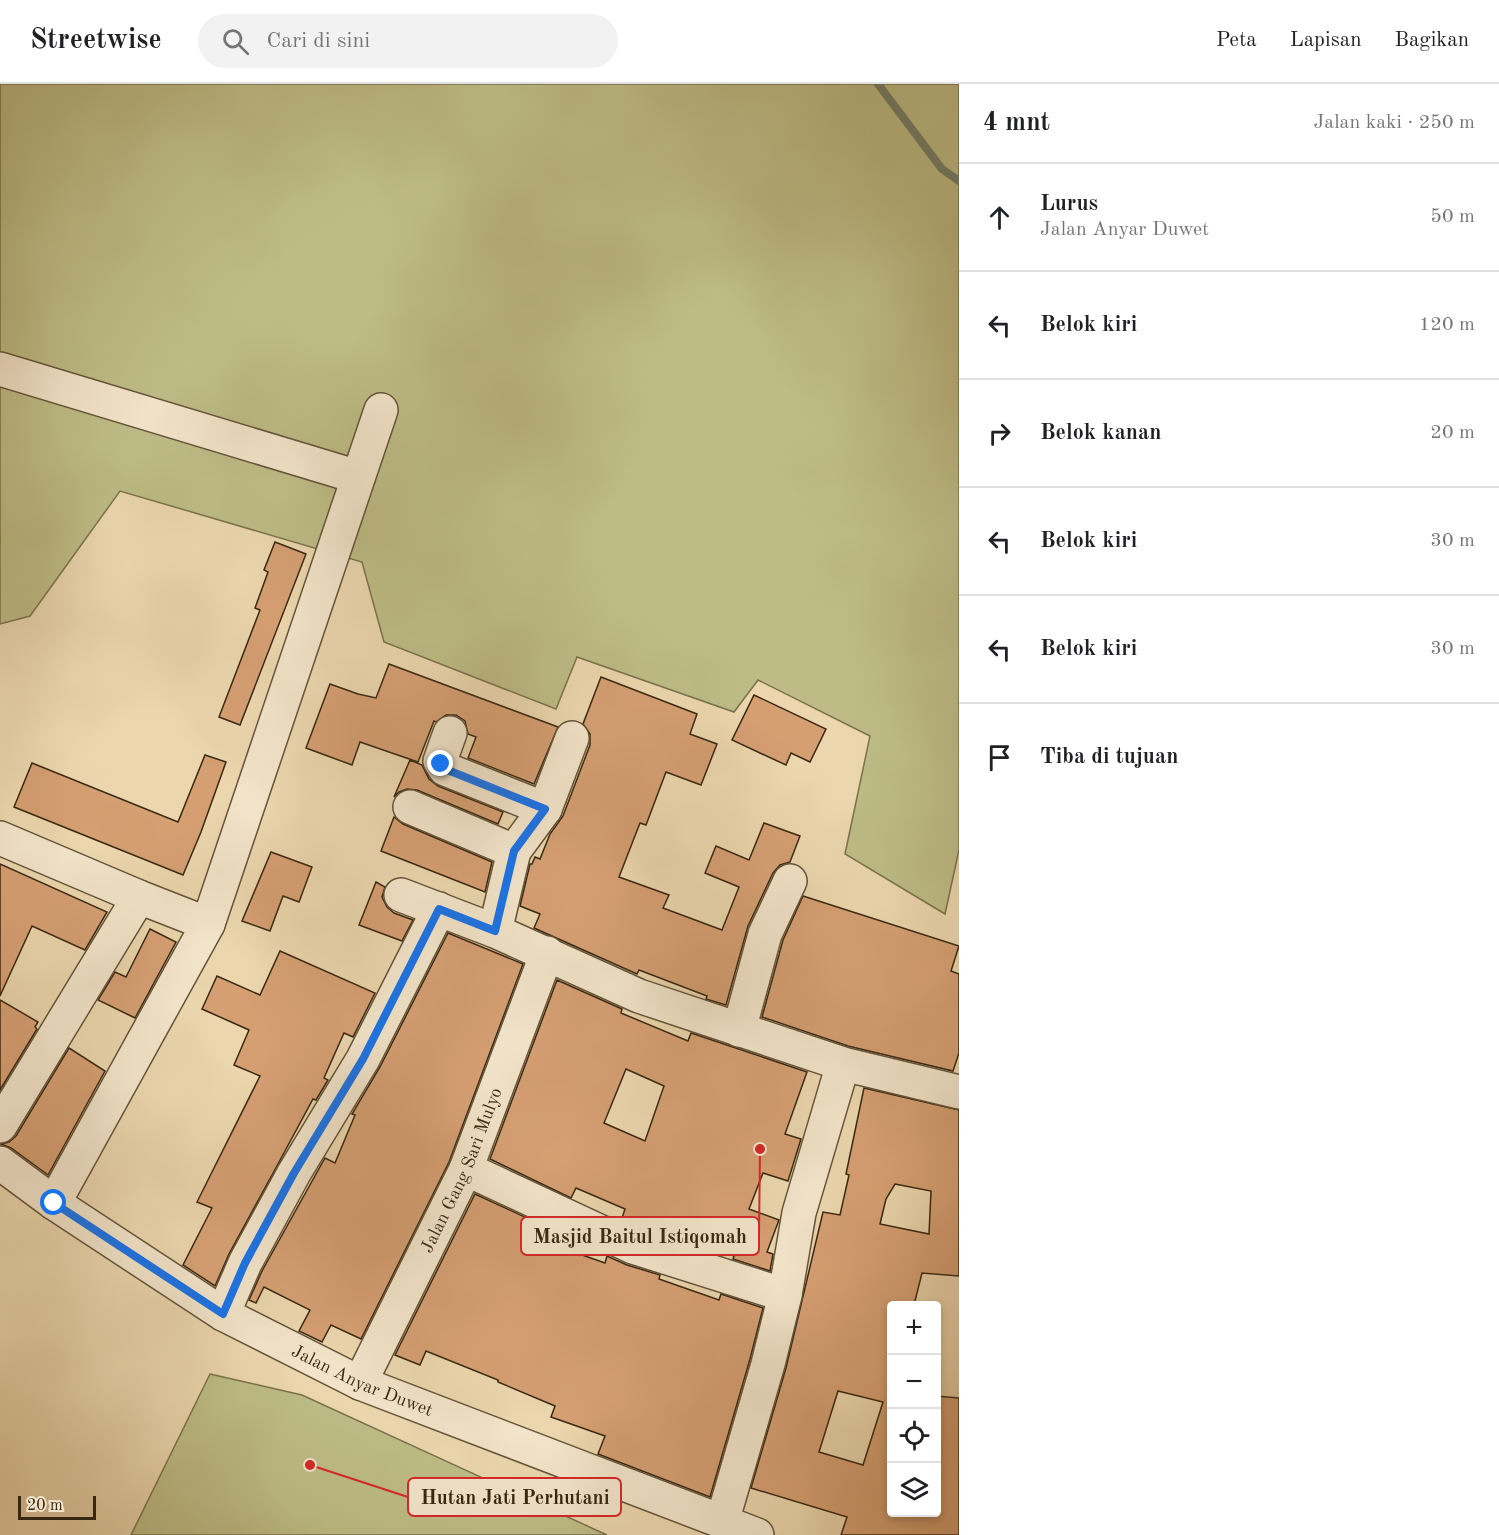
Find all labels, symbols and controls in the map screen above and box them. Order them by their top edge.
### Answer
search box [198,14,618,68]
icon: search [219,25,252,58]
text: Streetwise [30,27,162,55]
text: Cari di sini [267,30,370,52]
text: Peta [1216,30,1257,51]
text: Lapisan [1290,30,1361,51]
text: Bagikan [1394,30,1469,51]
text: 4 mnt [983,110,1050,136]
text: Jalan kaki · 250 m [1313,113,1475,133]
text: Lurus [1040,193,1098,215]
icon: ahead [983,201,1016,234]
text: 50 m [1430,207,1475,227]
text: Jalan Anyar Duwet [1040,220,1209,240]
icon: left [983,309,1016,342]
text: Belok kiri [1040,314,1137,336]
text: 120 m [1419,315,1475,335]
icon: right [983,417,1016,450]
text: Belok kanan [1040,422,1162,444]
text: 20 m [1430,423,1475,443]
icon: left [983,525,1016,558]
text: Belok kiri [1040,530,1137,552]
text: 30 m [1430,531,1475,551]
icon: left [983,633,1016,666]
text: Belok kiri [1040,638,1137,660]
text: 30 m [1430,639,1475,659]
icon: arrive [983,741,1016,774]
text: Tiba di tujuan [1040,746,1178,768]
route end [427,750,453,776]
street label: Jalan Gang Sari Mulyo [418,1085,506,1256]
route start [40,1189,66,1215]
callout: Masjid Baitul Istiqomah [521,1217,759,1255]
text: Masjid Baitul Istiqomah [533,1228,747,1248]
map controls [887,1301,941,1517]
button: + [887,1301,941,1355]
street label: Jalan Anyar Duwet [289,1342,435,1420]
button: − [887,1355,941,1409]
button: locate [887,1409,941,1463]
button: layers [887,1463,941,1517]
callout: Hutan Jati Perhutani [408,1478,621,1516]
text: Hutan Jati Perhutani [420,1489,610,1509]
scale bar [18,1493,96,1520]
text: 20 m [27,1498,63,1514]

